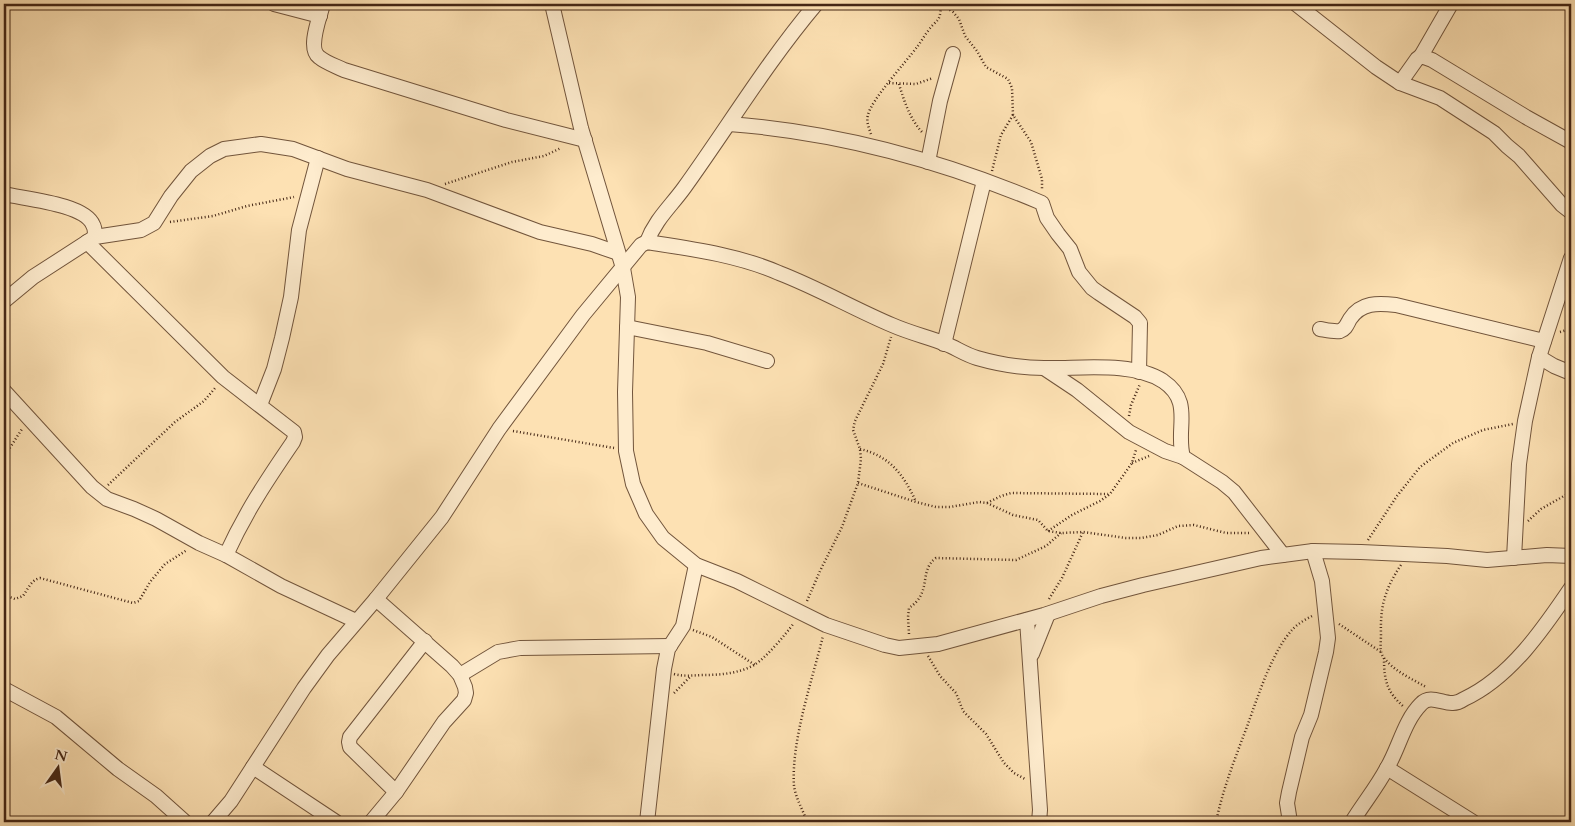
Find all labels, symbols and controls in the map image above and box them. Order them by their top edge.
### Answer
north arrow [32,744,82,794]
text: N [53,745,69,767]

